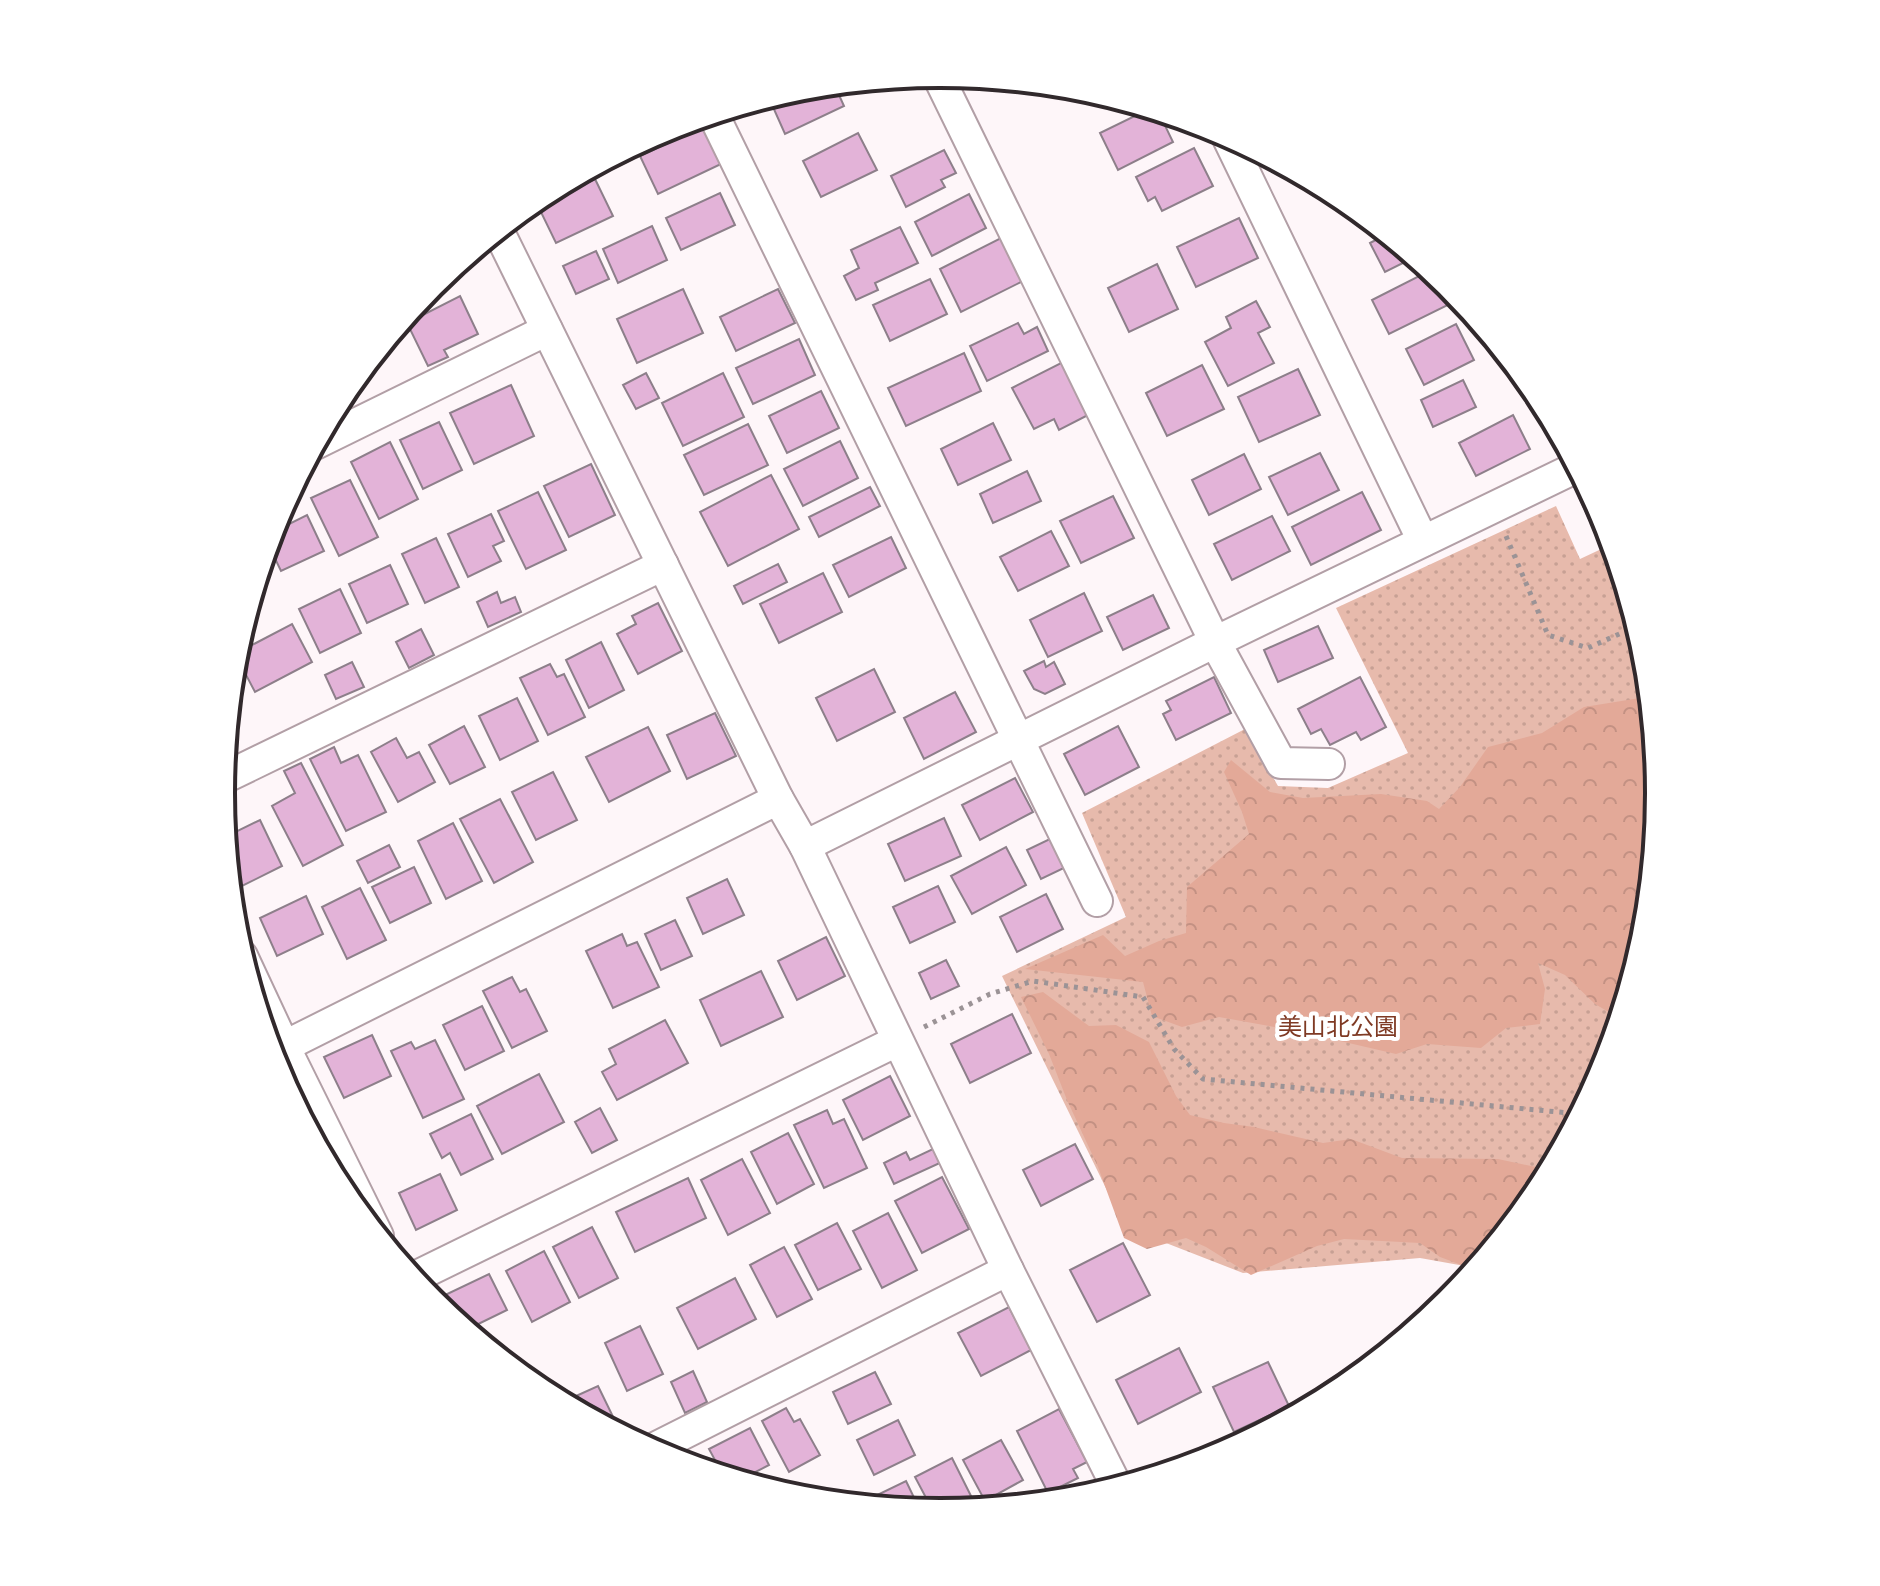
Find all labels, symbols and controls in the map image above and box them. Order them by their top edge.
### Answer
park label: 美山北公園 [1278,1011,1398,1042]

